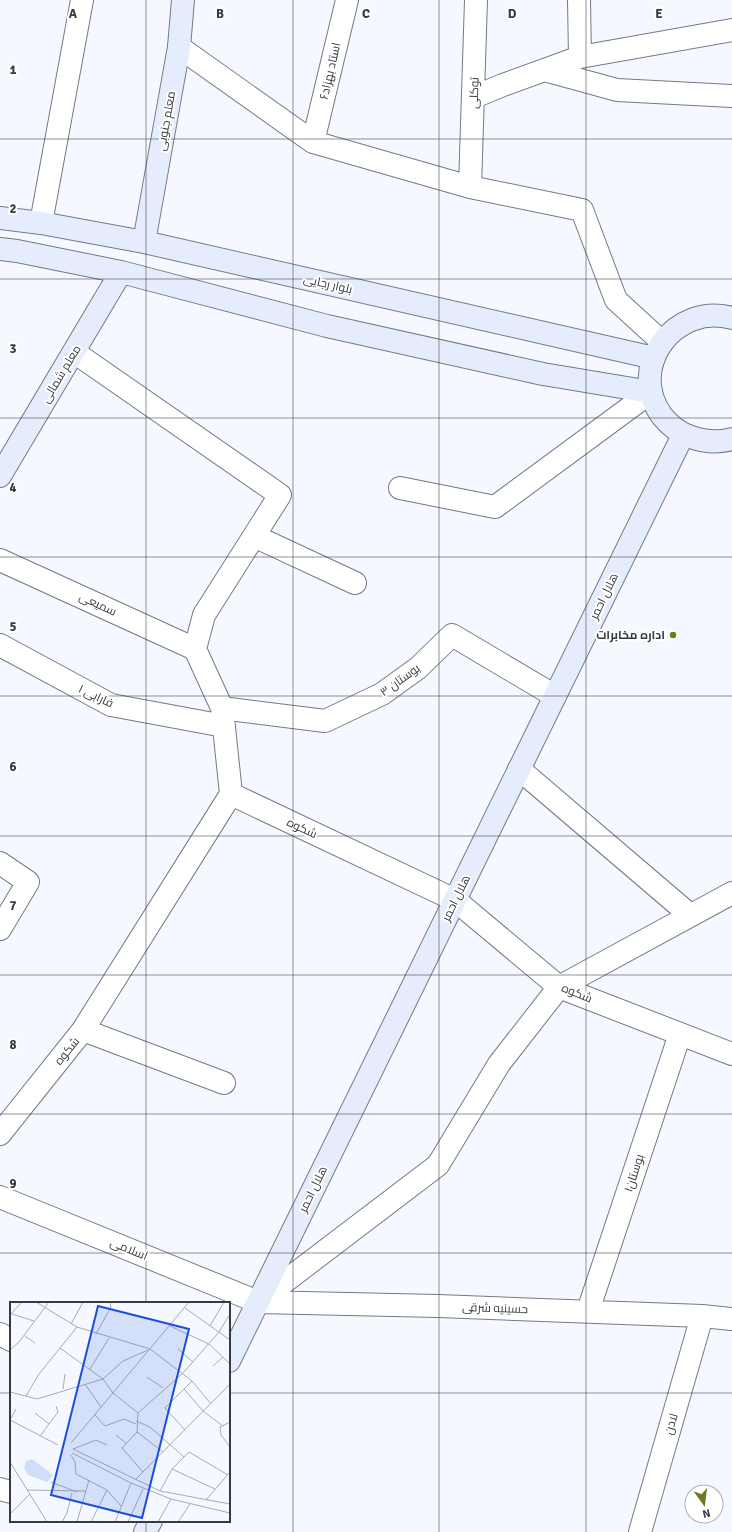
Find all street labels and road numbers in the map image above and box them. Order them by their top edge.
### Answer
street label: استاد بهزاد۶ [317,41,344,101]
street label: توکلی [466,76,483,109]
street label: معلم جنوبی [154,90,179,152]
street label: بلوار رجایی [302,272,354,297]
street label: معلم شمالی [38,343,85,406]
street label: هلال احمر [586,571,622,623]
street label: سمیعی [77,589,119,620]
street label: بوستان ٣ [377,661,423,700]
street label: فارابی ۱ [76,682,116,711]
street label: شکوه [284,815,319,842]
street label: هلال احمر [438,873,474,925]
street label: شکوه [559,981,594,1006]
street label: شکوه [52,1034,83,1068]
street label: بوستان۱ [621,1152,648,1194]
street label: هلال احمر [295,1164,331,1216]
street label: اسلامی [108,1235,150,1264]
street label: حسینیه شرقی [462,1300,528,1317]
street label: لادن [661,1412,682,1437]

